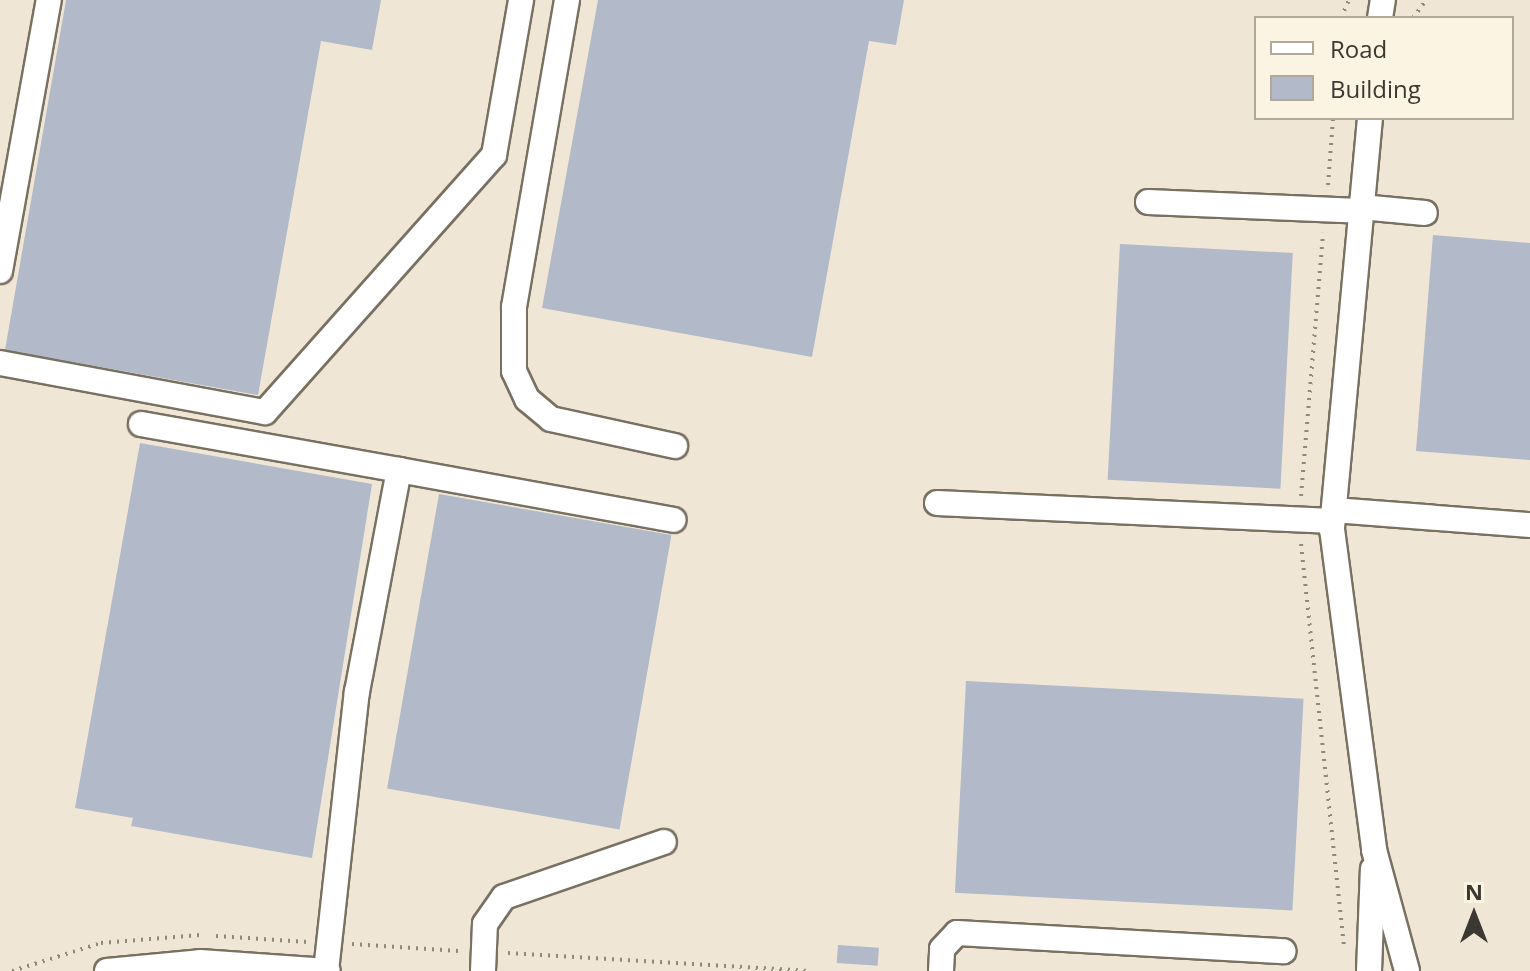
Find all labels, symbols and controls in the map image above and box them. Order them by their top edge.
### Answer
legend [1254,16,1514,120]
text: Road [1330,32,1387,65]
text: Building [1330,72,1421,105]
north arrow [1434,875,1514,955]
text: N [1465,876,1483,906]

